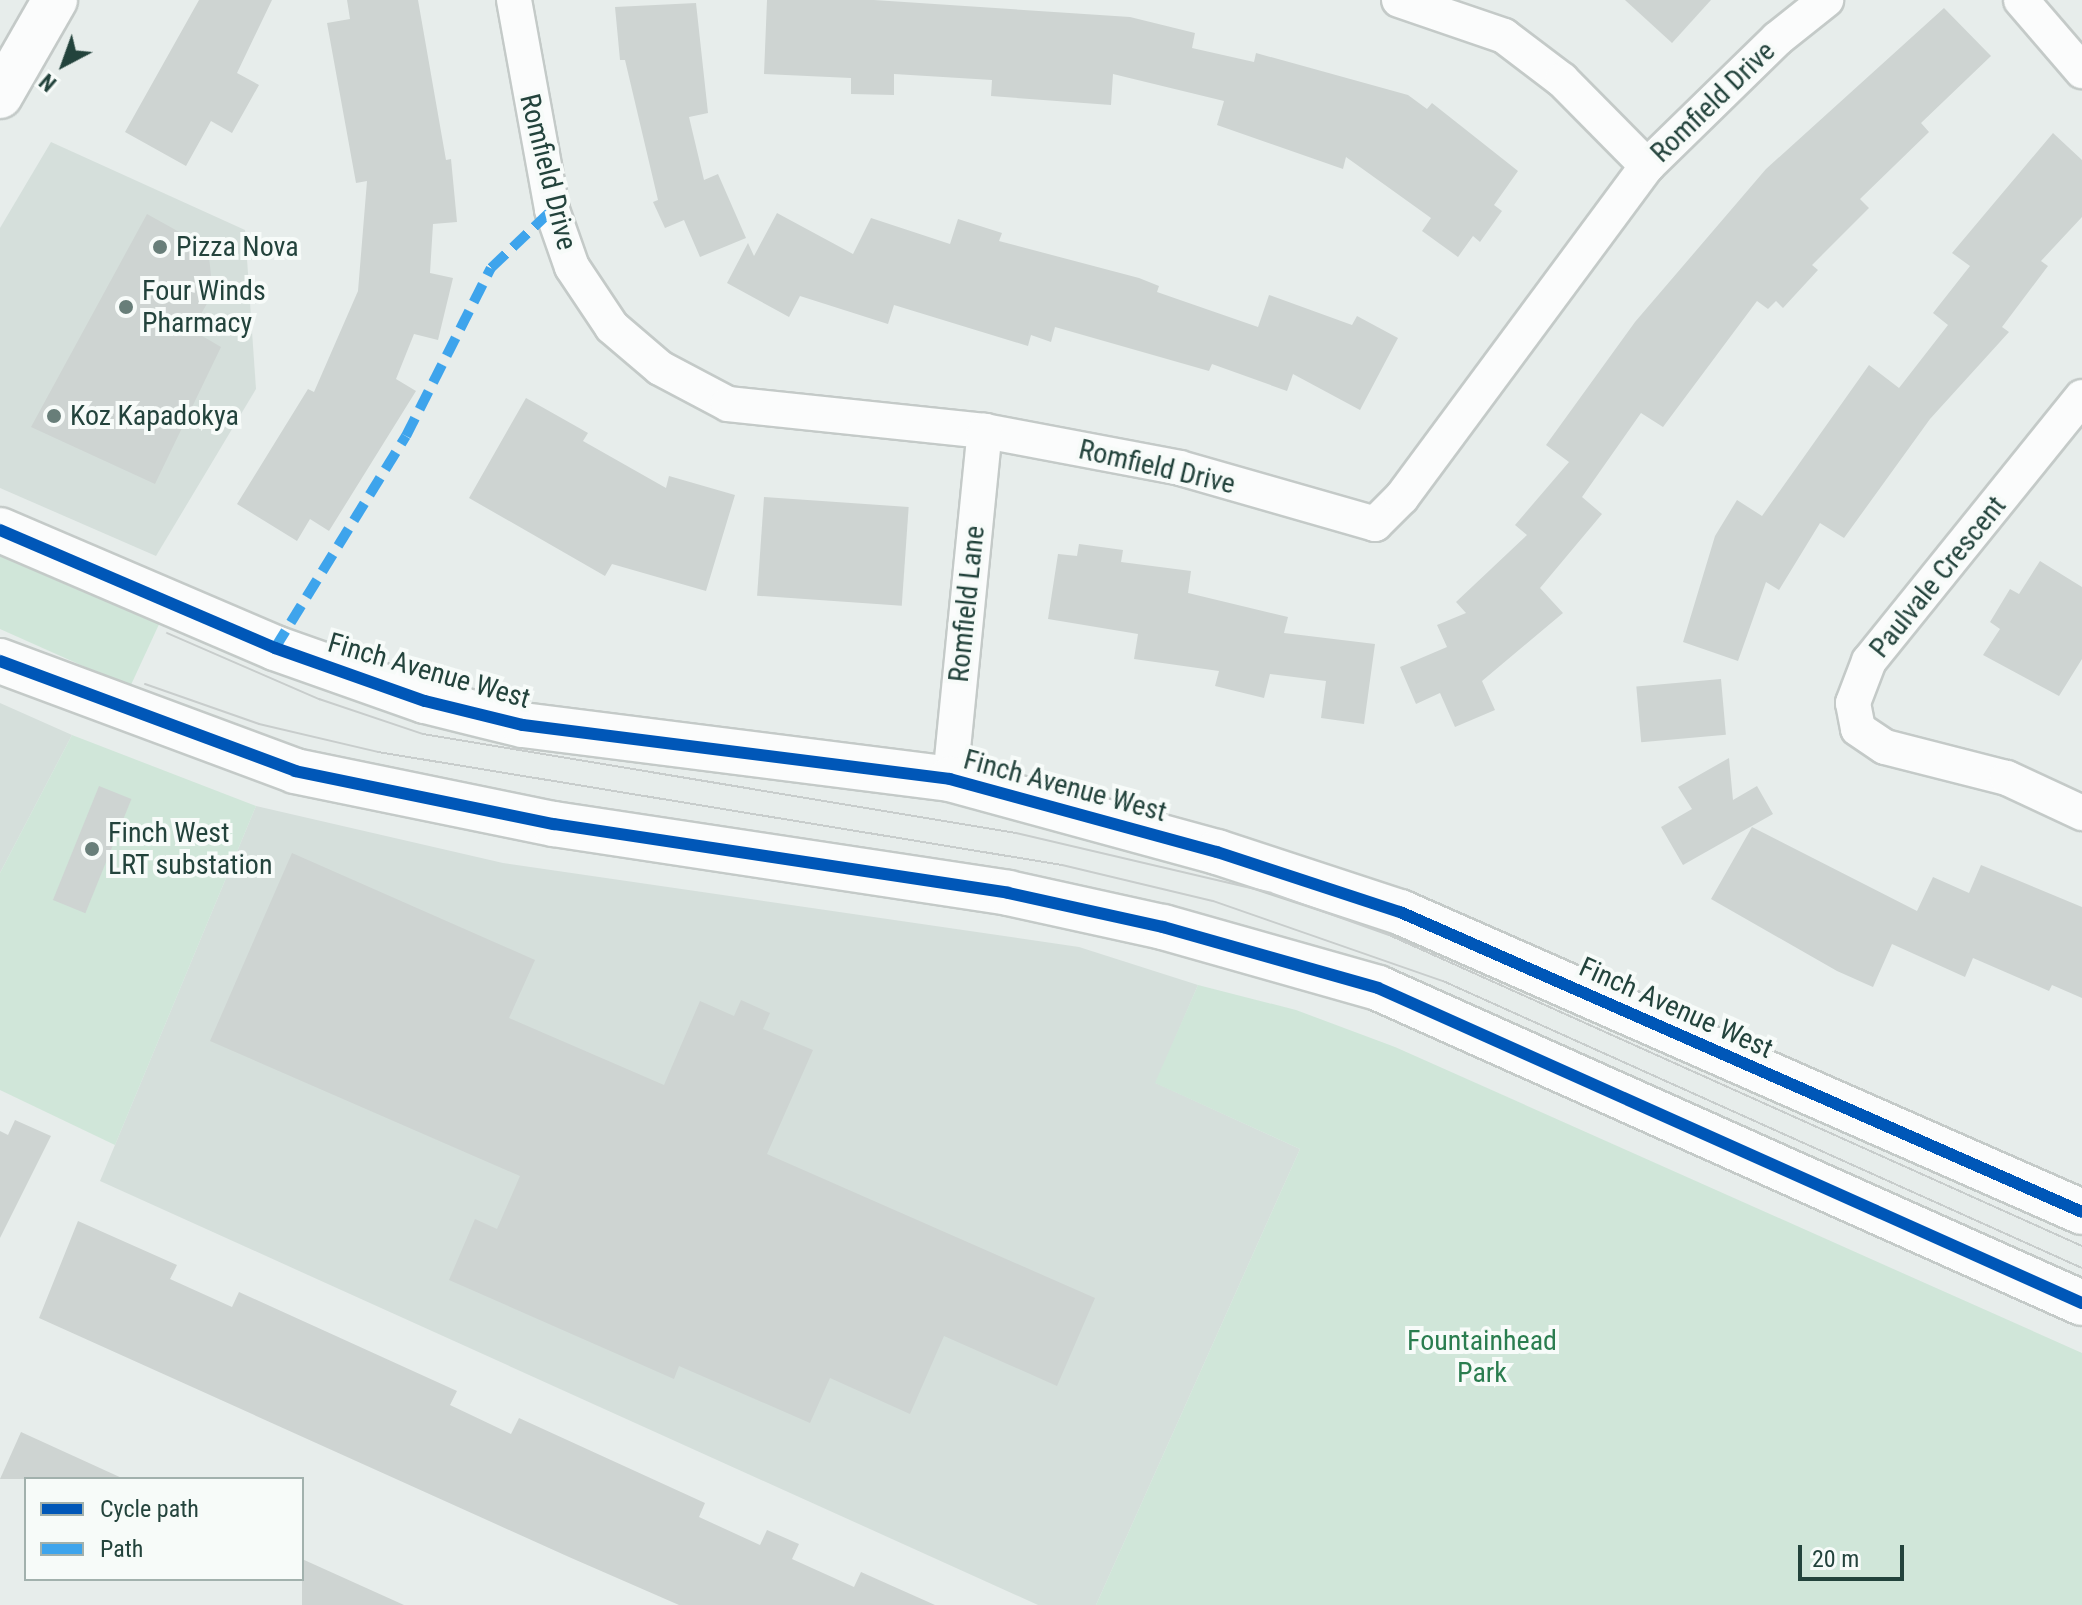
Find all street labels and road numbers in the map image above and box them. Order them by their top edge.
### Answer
street label: Romfield Drive [1644,35,1782,169]
street label: Romfield Drive [512,91,584,253]
street label: Romfield Drive [1076,433,1238,501]
street label: Paulvale Crescent [1863,490,2013,664]
street label: Romfield Lane [942,524,992,684]
street label: Finch Avenue West [324,626,534,716]
street label: Finch Avenue West [960,743,1170,829]
street label: Finch Avenue West [1574,950,1778,1066]

